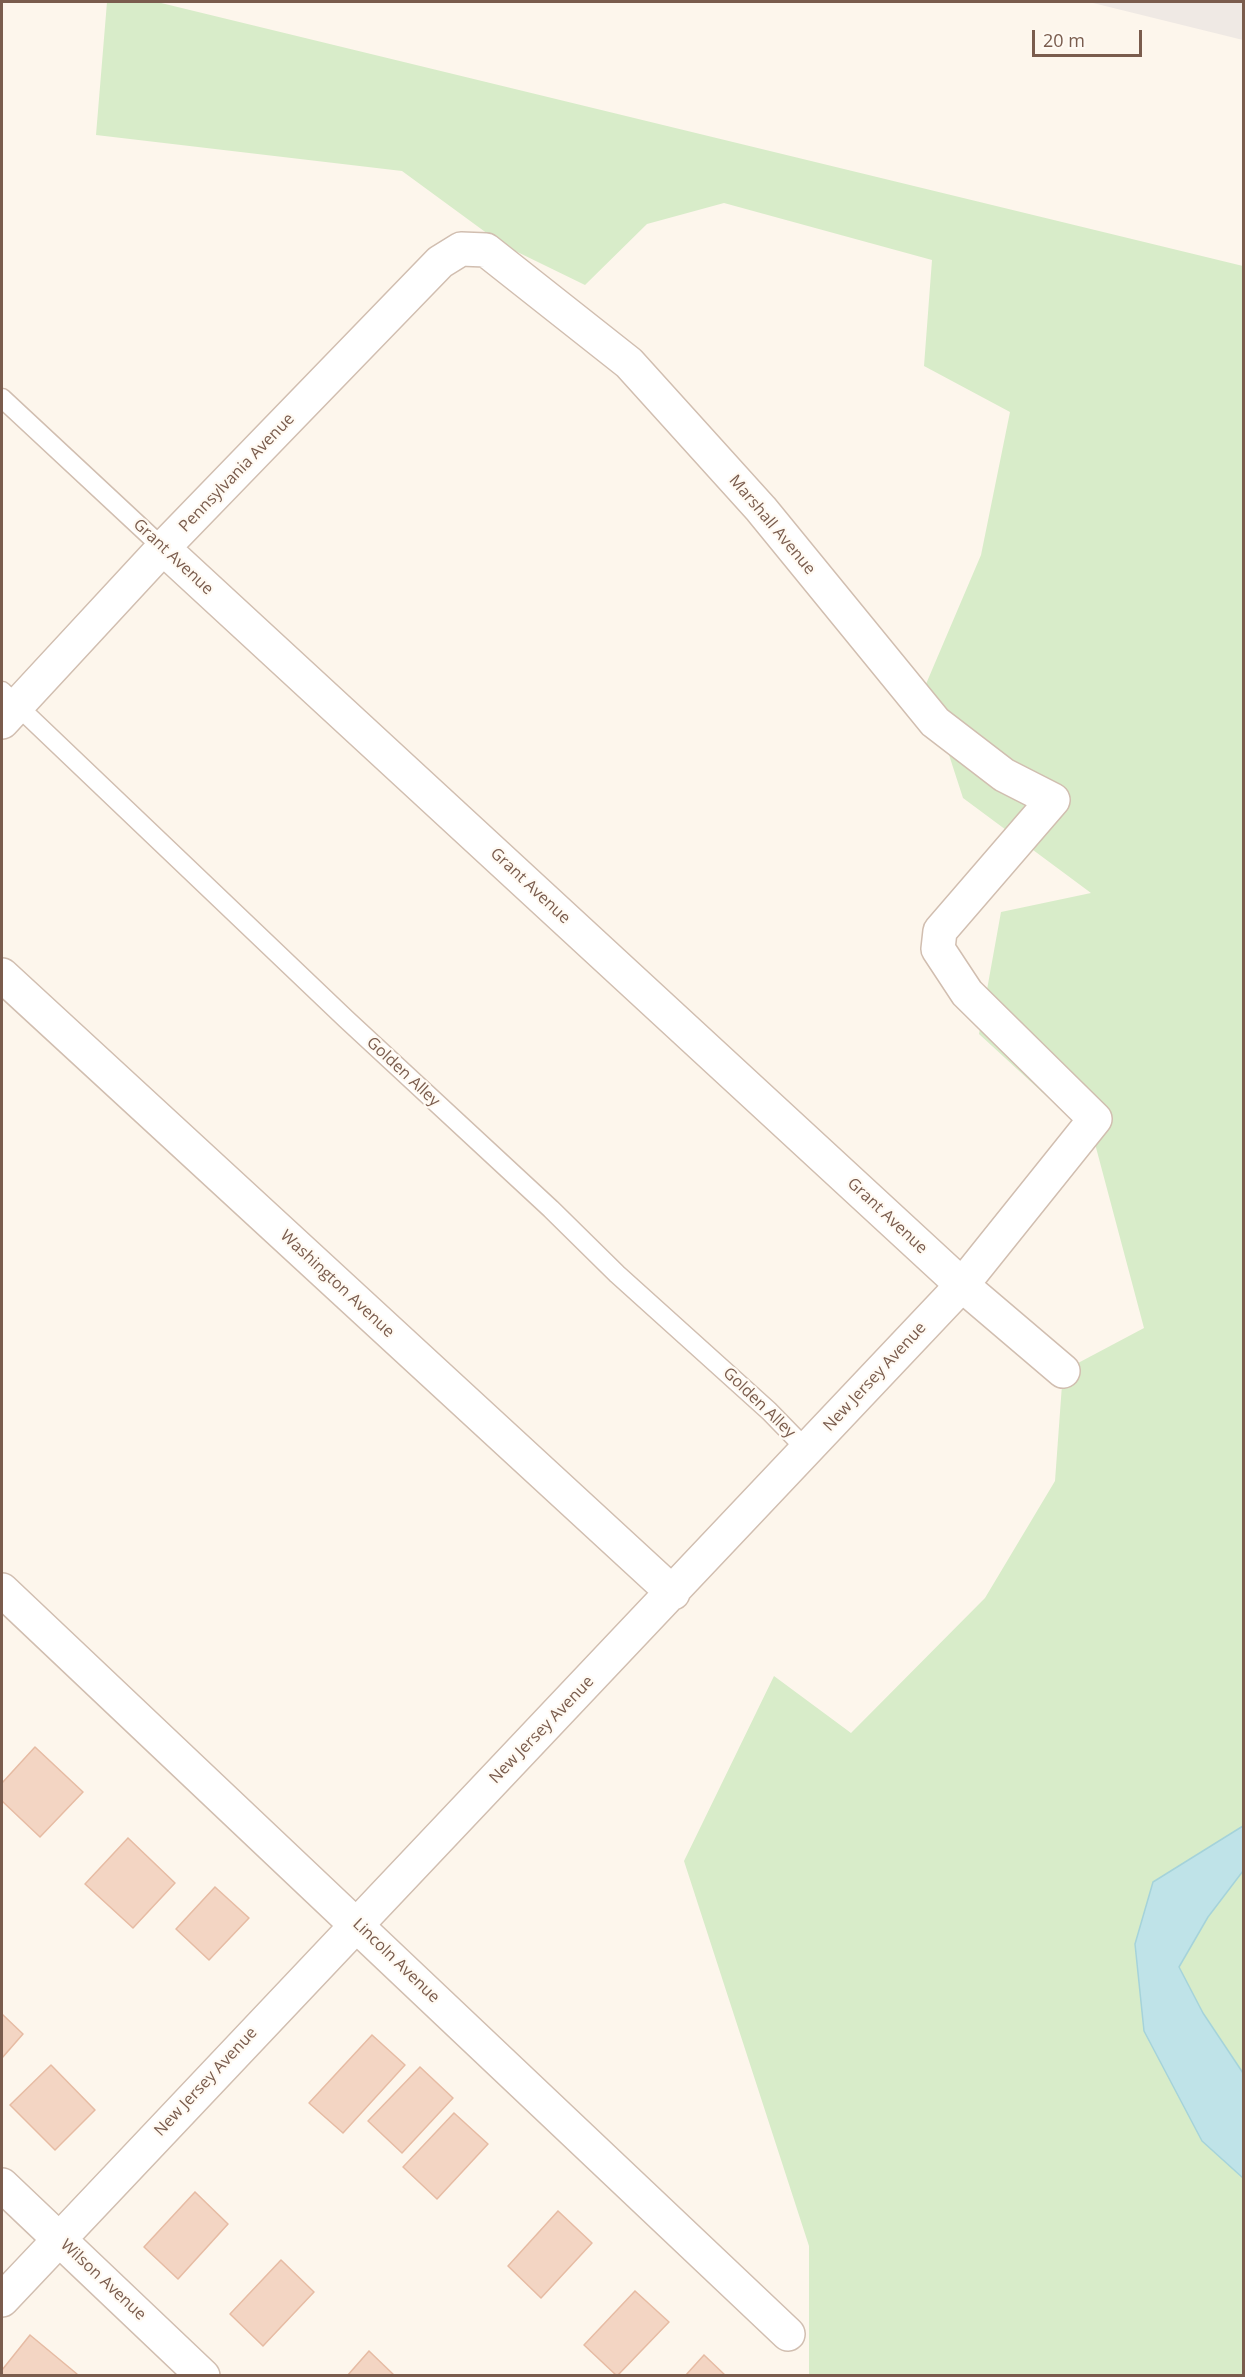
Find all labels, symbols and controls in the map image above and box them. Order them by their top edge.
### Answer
scale bar [1035,18,1144,56]
text: 20 m [1043,28,1085,52]
street label: Pennsylvania Avenue [175,410,299,536]
street label: Marshall Avenue [725,471,819,579]
street label: Grant Avenue [129,515,217,599]
street label: Grant Avenue [486,844,574,928]
street label: Golden Alley [362,1033,444,1111]
street label: Grant Avenue [843,1174,931,1258]
street label: Washington Avenue [276,1226,398,1342]
street label: New Jersey Avenue [820,1319,930,1435]
street label: Golden Alley [719,1364,799,1442]
street label: New Jersey Avenue [486,1672,598,1788]
street label: Lincoln Avenue [349,1915,443,2007]
street label: New Jersey Avenue [151,2024,261,2140]
street label: Wilson Avenue [56,2236,150,2324]

